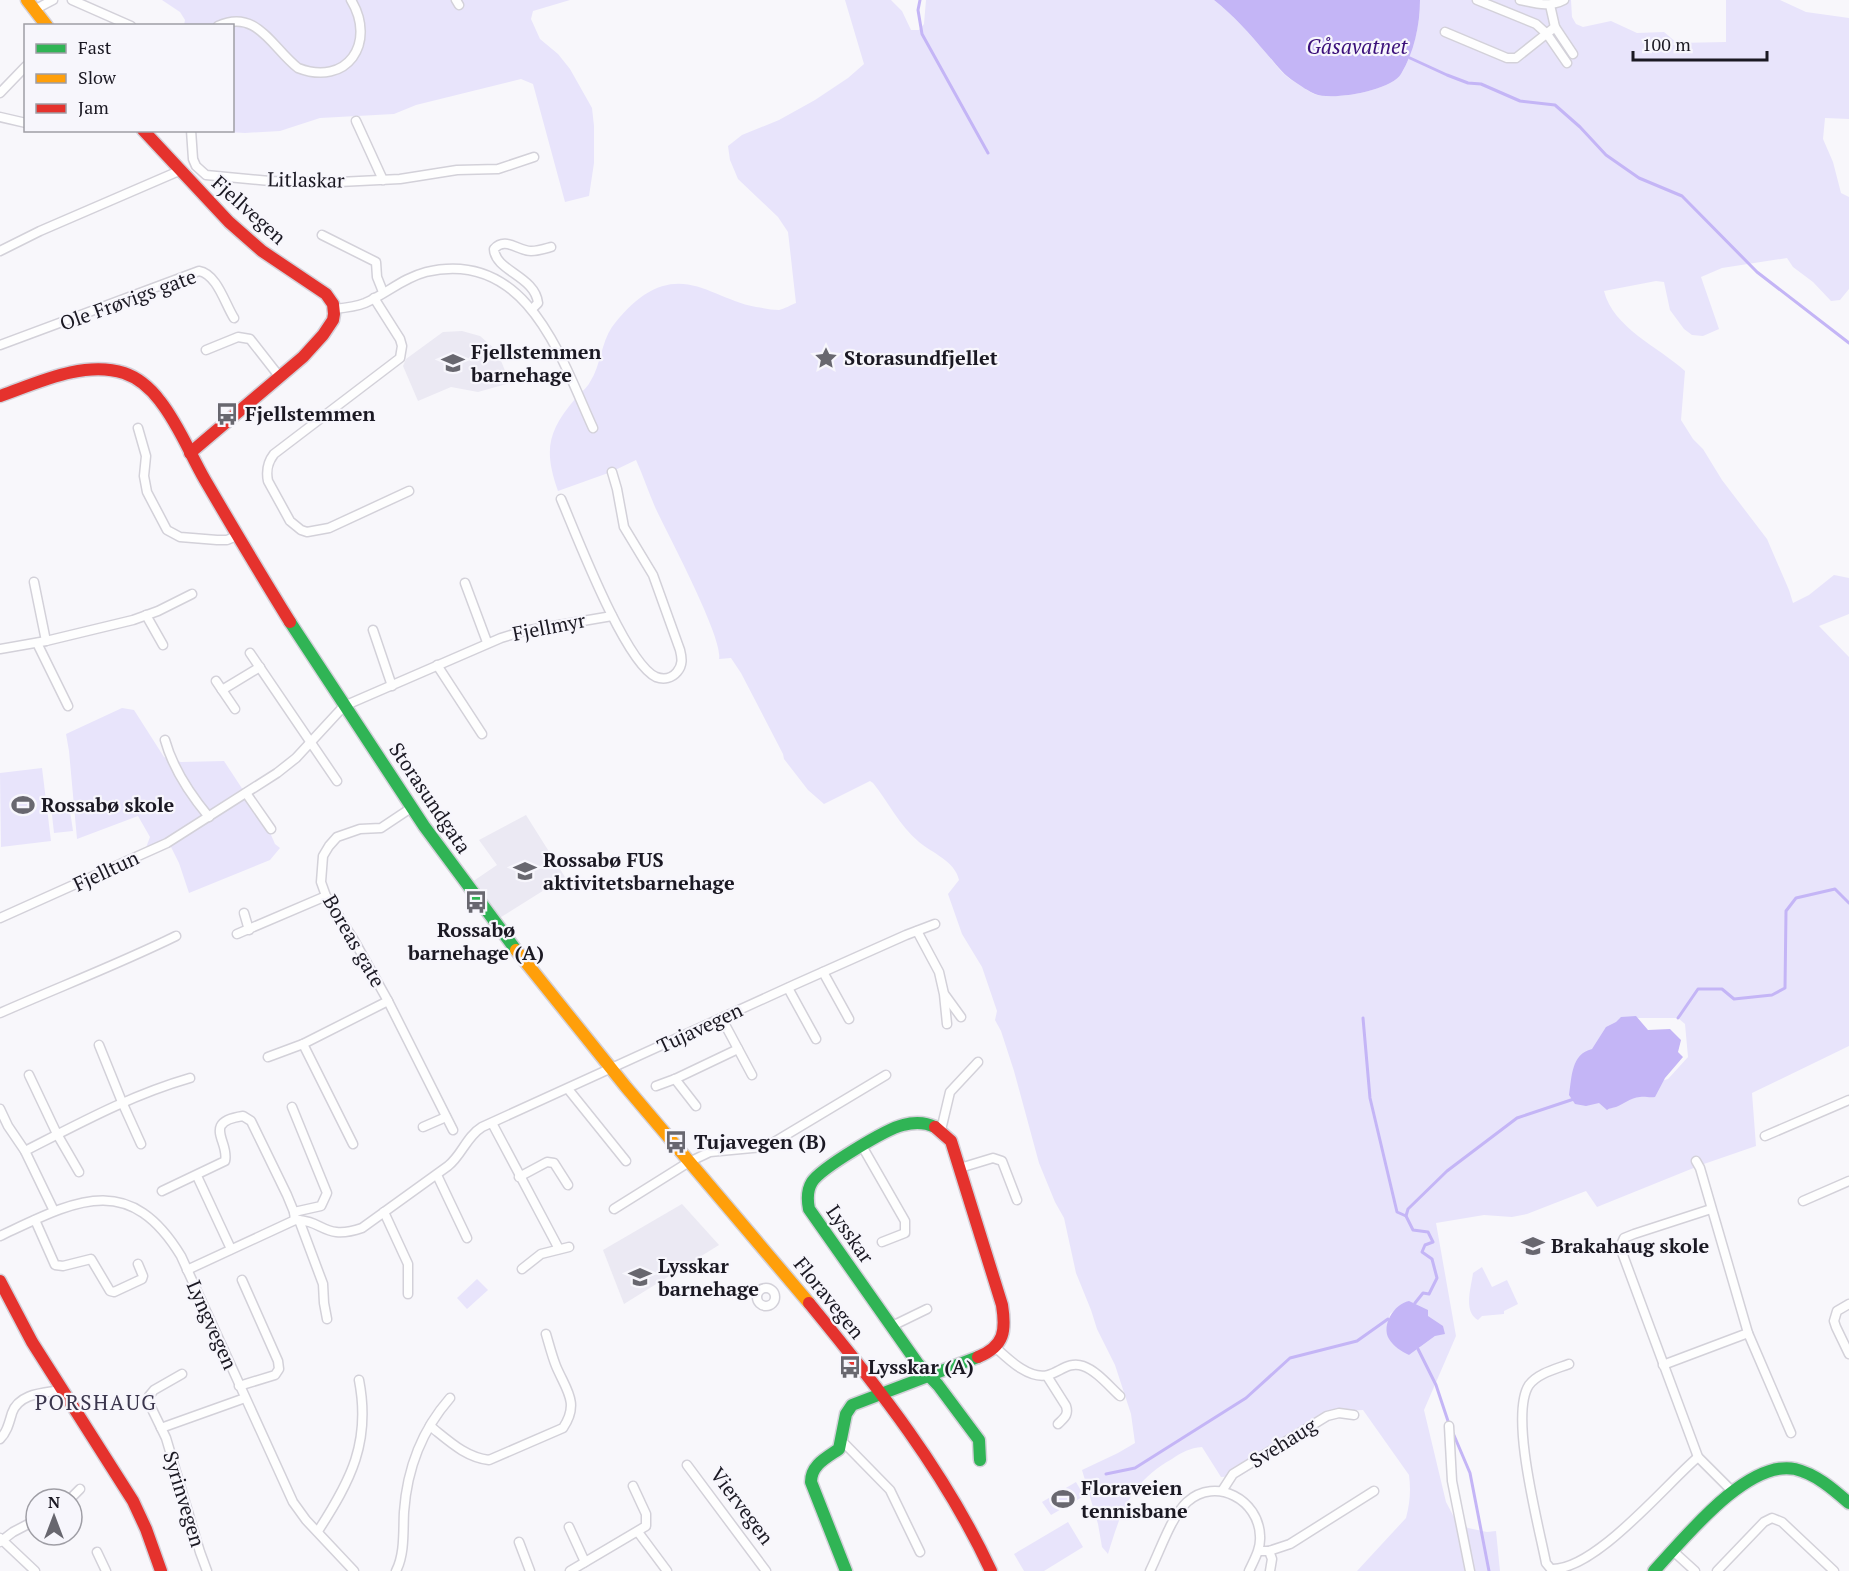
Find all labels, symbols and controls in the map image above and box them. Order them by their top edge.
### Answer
legend [24,24,234,132]
scale bar [1633,24,1766,62]
water label: Gåsavatnet [1306,32,1409,60]
text: 100 m [1642,32,1691,56]
text: Fast [78,35,112,59]
text: Slow [78,65,117,89]
text: Jam [78,95,109,119]
street label: Litlaskar [267,165,345,194]
street label: Fjellvegen [206,169,292,250]
street label: Ole Frøvigs gate [56,262,200,337]
place label: Fjellstemmen barnehage [470,338,601,388]
place label: Storasundfjellet [844,344,998,371]
place icon: Storasundfjellet [813,345,839,371]
school or university icon: Fjellstemmen barnehage [440,350,466,376]
place label: Fjellstemmen [245,400,375,427]
bus stop icon: Fjellstemmen [214,401,240,427]
street label: Fjellmyr [510,606,588,647]
street label: Storasundgata [383,737,477,858]
place label: Rossabø skole [41,791,175,818]
sports icon: Rossabø skole [10,792,36,818]
street label: Fjelltun [69,844,143,897]
place label: Rossabø FUS aktivitetsbarnehage [543,846,735,896]
school or university icon: Rossabø FUS aktivitetsbarnehage [512,858,538,884]
street label: Boreas gate [317,889,392,992]
bus stop icon: Rossabø barnehage (A) [463,889,489,915]
place label: Rossabø barnehage (A) [407,916,544,966]
street label: Tujavegen [653,996,747,1059]
place label: Tujavegen (B) [694,1128,826,1155]
bus stop icon: Tujavegen (B) [663,1129,689,1155]
street label: Lysskar [821,1199,880,1269]
place label: Brakahaug skole [1551,1232,1710,1259]
school or university icon: Brakahaug skole [1520,1233,1546,1259]
street label: Floravegen [788,1251,871,1344]
place label: Lysskar barnehage [657,1252,759,1302]
school or university icon: Lysskar barnehage [627,1264,653,1290]
street label: Lyngvegen [181,1276,244,1374]
place label: Lysskar (A) [868,1353,974,1380]
bus stop icon: Lysskar (A) [837,1354,863,1380]
district label: PORSHAUG [35,1388,157,1416]
street label: Svehaug [1244,1411,1322,1474]
street label: Syrinvegen [157,1448,212,1550]
street label: Viervegen [705,1462,780,1550]
place label: Floraveien tennisbane [1081,1474,1188,1524]
sports icon: Floraveien tennisbane [1050,1486,1076,1512]
north arrow [24,1487,84,1547]
text: N [48,1491,60,1513]

